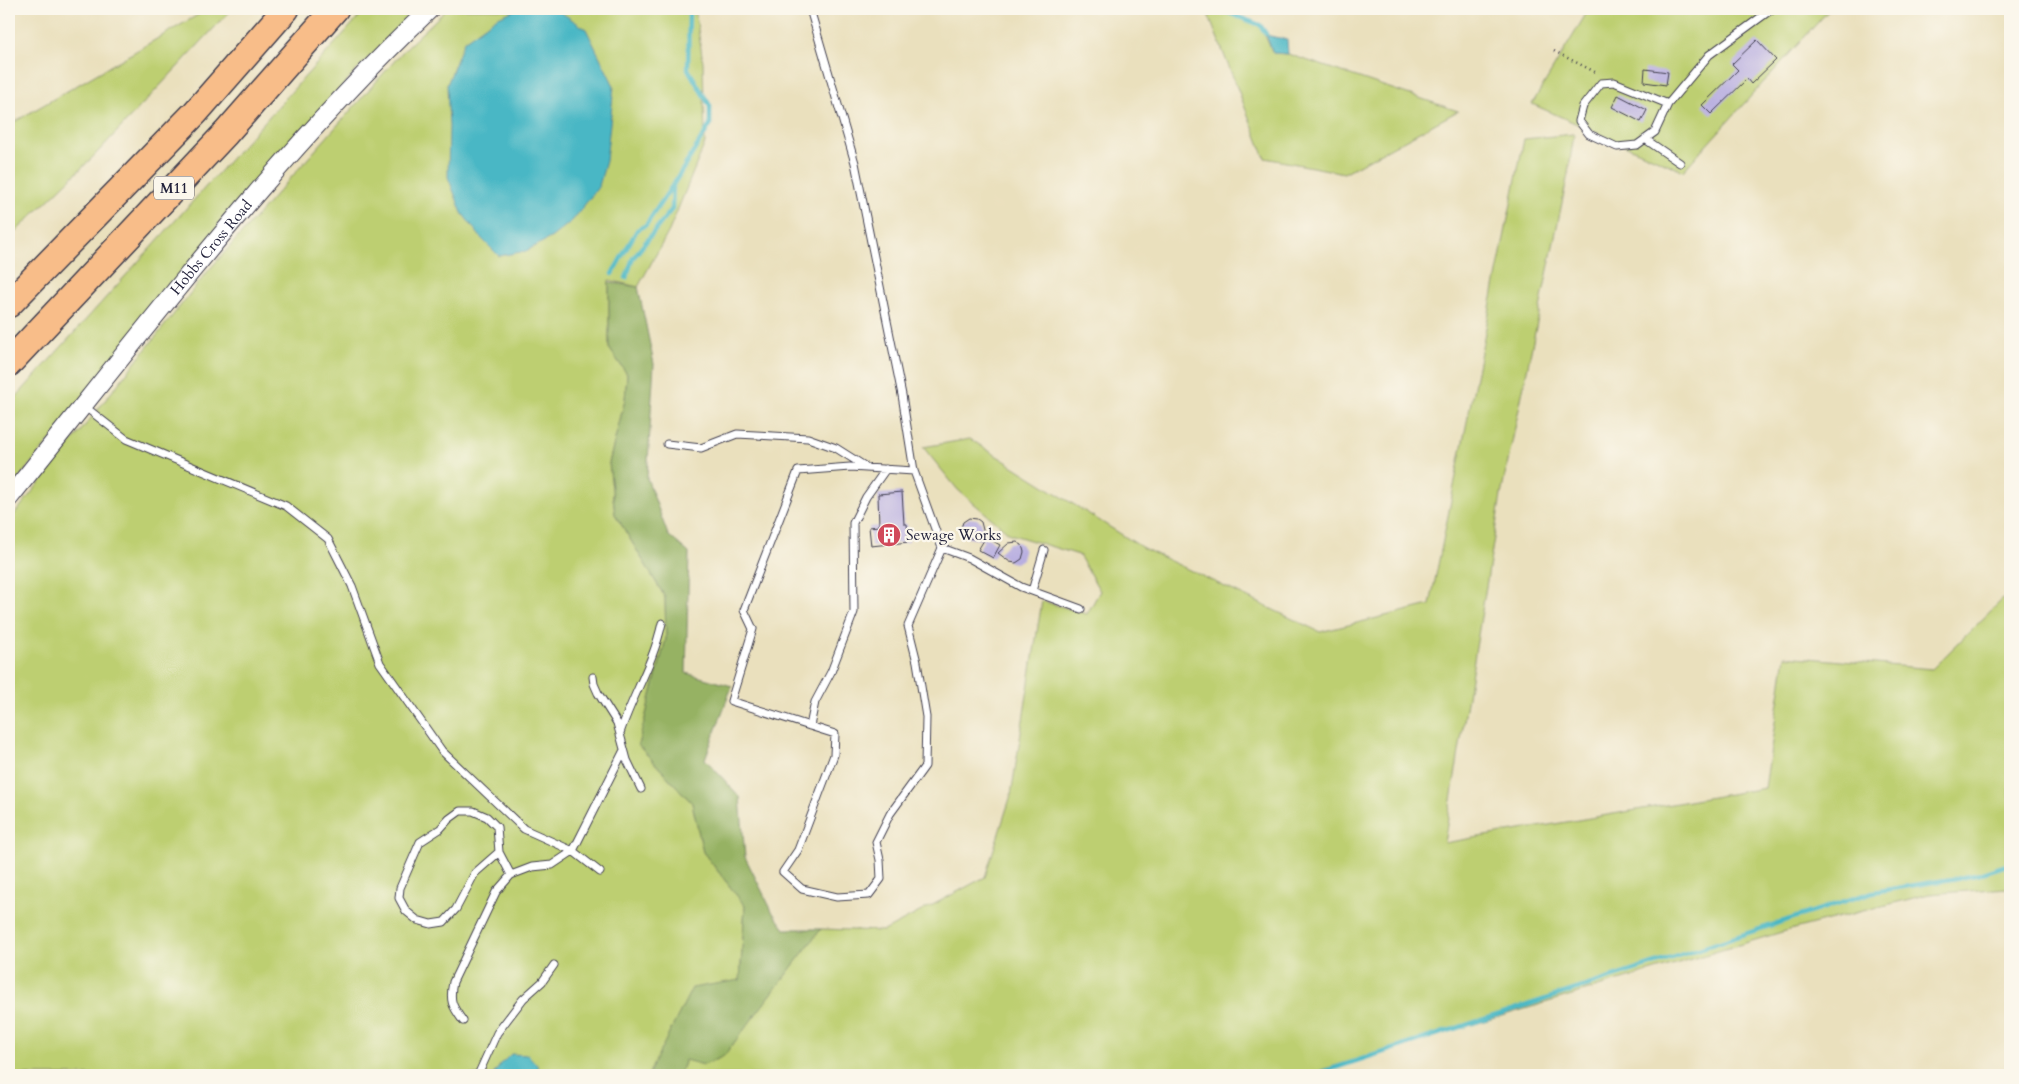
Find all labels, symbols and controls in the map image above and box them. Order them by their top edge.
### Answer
road number: M11 [154,177,194,200]
street label: Hobbs Cross Road [166,196,257,299]
building icon: Sewage Works [876,522,902,548]
place label: Sewage Works [906,525,1001,545]

